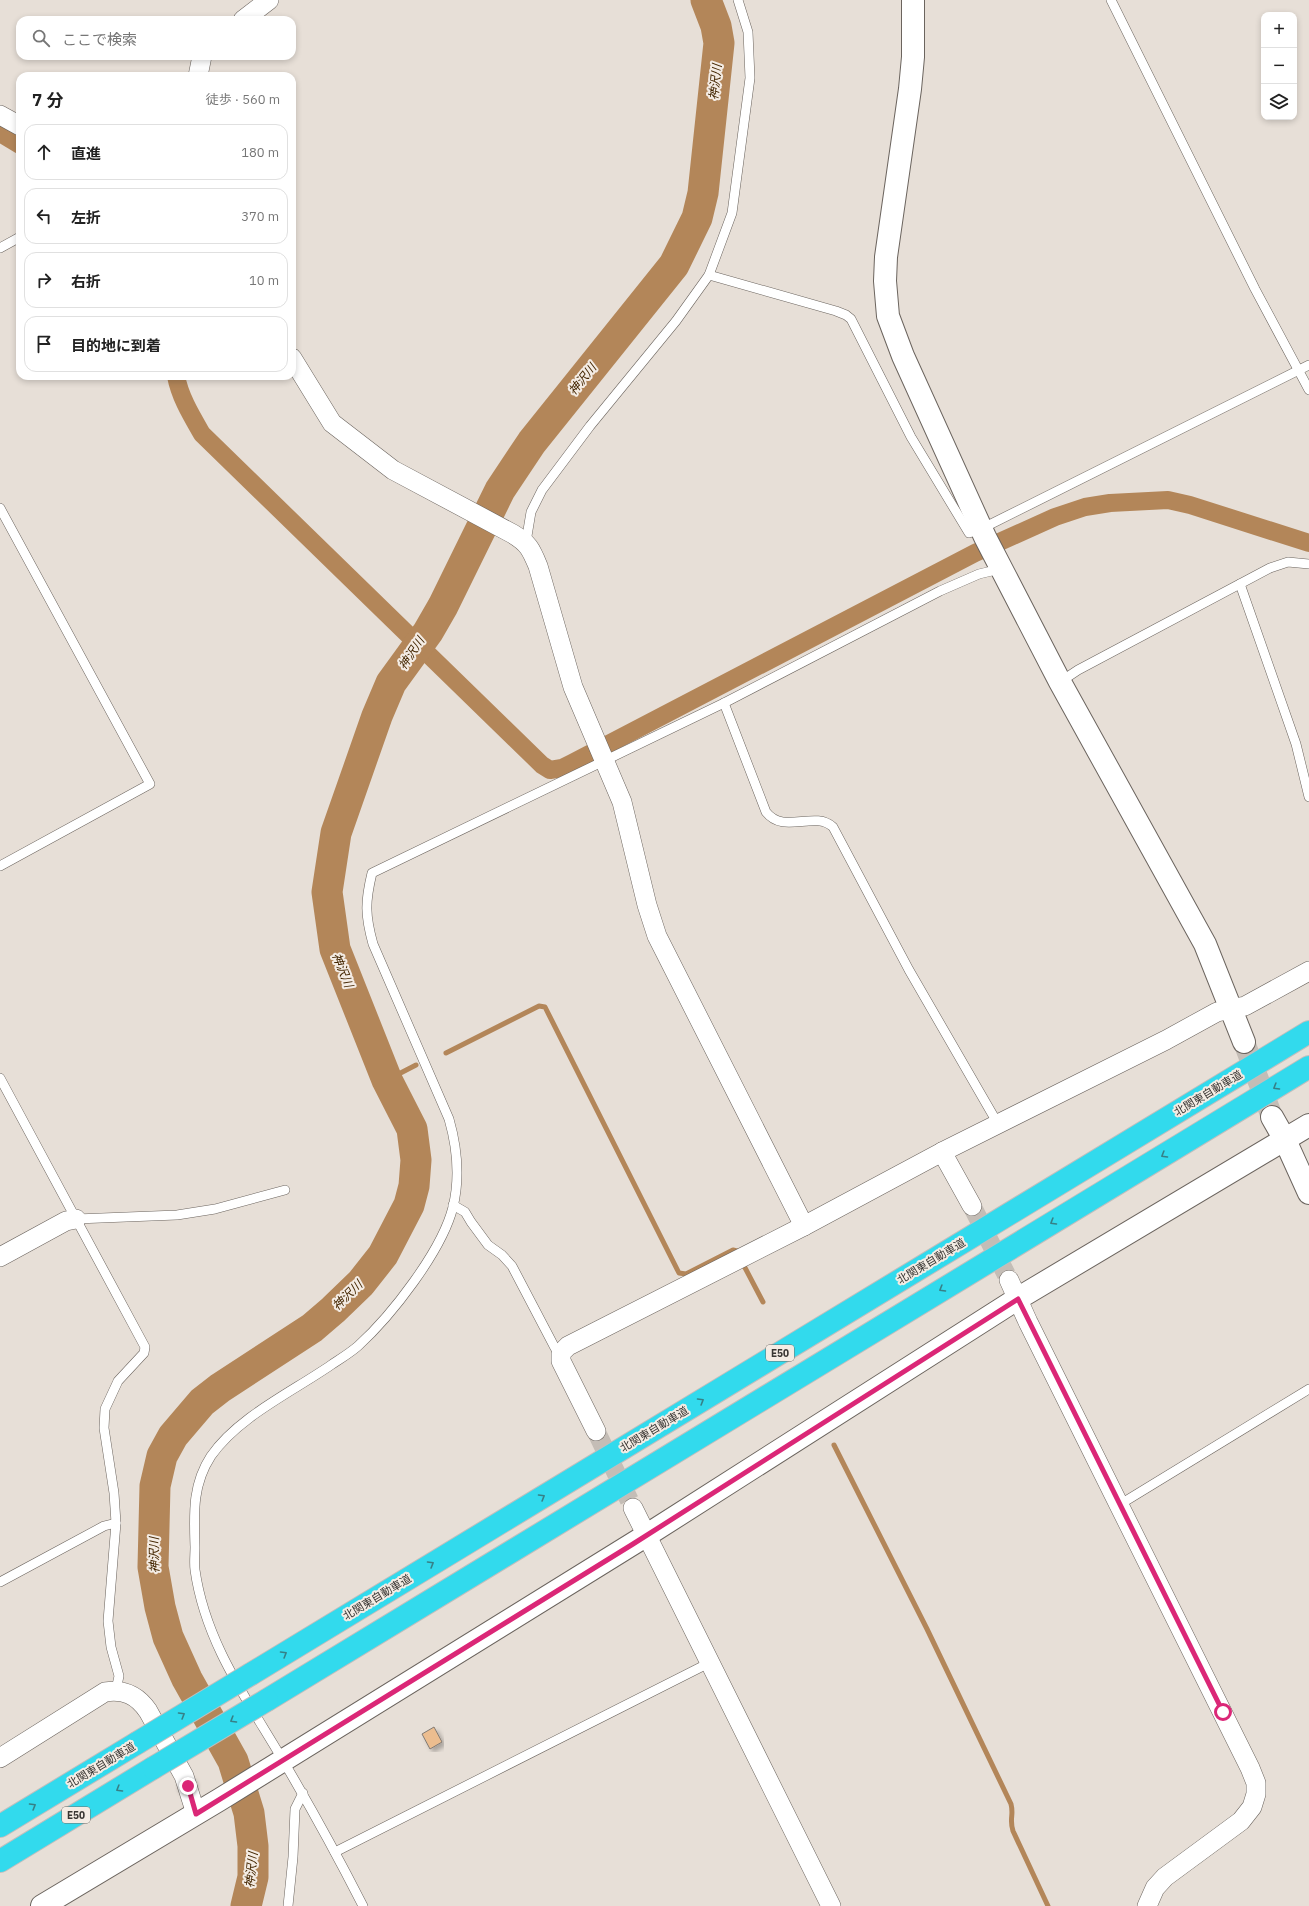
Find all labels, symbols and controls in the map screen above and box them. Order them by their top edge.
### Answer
map controls [1261,12,1297,120]
button: + [1261,12,1297,48]
search box [16,16,296,60]
icon: search [30,27,52,49]
text: ここで検索 [62,30,137,49]
button: − [1261,48,1297,84]
water label: 神沢川 [706,61,725,101]
button: layers [1261,84,1297,120]
text: 7 分 [32,89,63,111]
text: 徒歩 · 560 m [206,91,280,108]
icon: ahead [33,141,55,163]
text: 直進 [71,144,101,163]
text: 180 m [241,144,279,161]
icon: left [33,205,55,227]
text: 左折 [71,208,101,227]
text: 370 m [241,208,279,225]
icon: right [33,269,55,291]
text: 右折 [71,272,101,291]
text: 10 m [249,272,279,289]
icon: arrive [33,333,55,355]
text: 目的地に到着 [71,336,161,355]
water label: 神沢川 [565,359,600,398]
water label: 神沢川 [395,632,428,672]
water label: 神沢川 [329,950,357,991]
street label: 北関東自動車道 [1171,1067,1245,1119]
one-way arrow [1273,1083,1280,1090]
one-way arrow [1161,1150,1168,1157]
one-way arrow [1050,1217,1057,1225]
street label: 北関東自動車道 [894,1235,968,1287]
water label: 神沢川 [329,1276,367,1313]
one-way arrow [939,1285,946,1292]
road number: E50 [766,1345,794,1361]
one-way arrow [697,1398,704,1405]
street label: 北関東自動車道 [617,1403,691,1455]
one-way arrow [538,1494,545,1502]
water label: 神沢川 [146,1535,162,1573]
one-way arrow [427,1562,434,1569]
street label: 北関東自動車道 [340,1571,414,1623]
one-way arrow [280,1651,287,1658]
route start [1214,1703,1232,1721]
one-way arrow [178,1713,185,1720]
one-way arrow [230,1716,237,1723]
street label: 北関東自動車道 [64,1739,138,1791]
route end [179,1777,197,1795]
one-way arrow [116,1784,123,1791]
one-way arrow [29,1803,36,1811]
road number: E50 [62,1807,90,1823]
water label: 神沢川 [242,1849,261,1889]

